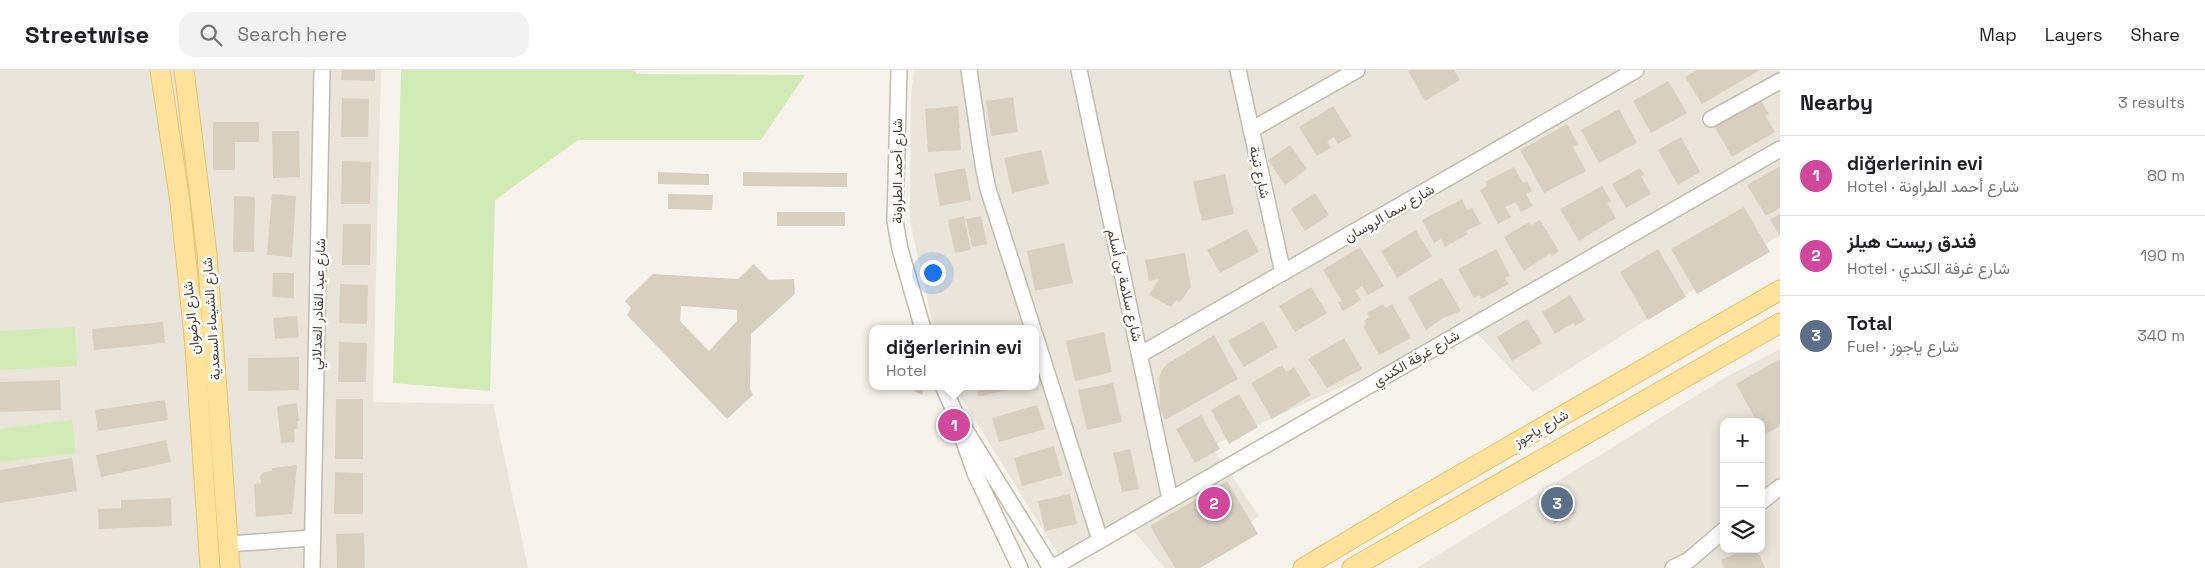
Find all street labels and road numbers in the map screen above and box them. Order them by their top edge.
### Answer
street label: شارع أحمد الطراونة [888,118,908,224]
street label: شارع تبنة [1243,144,1275,200]
street label: شارع سما الروسان [1341,180,1438,248]
street label: شارع سلامة بن أسلم [1101,227,1147,344]
street label: شارع عبد القادر العدلاني [307,238,332,370]
street label: شارع الشيماء السعدية [198,257,226,381]
street label: شارع الرضوان [178,280,206,356]
street label: شارع غرفة الكندي [1369,326,1464,393]
street label: شارع ياجوز [1510,405,1573,453]

